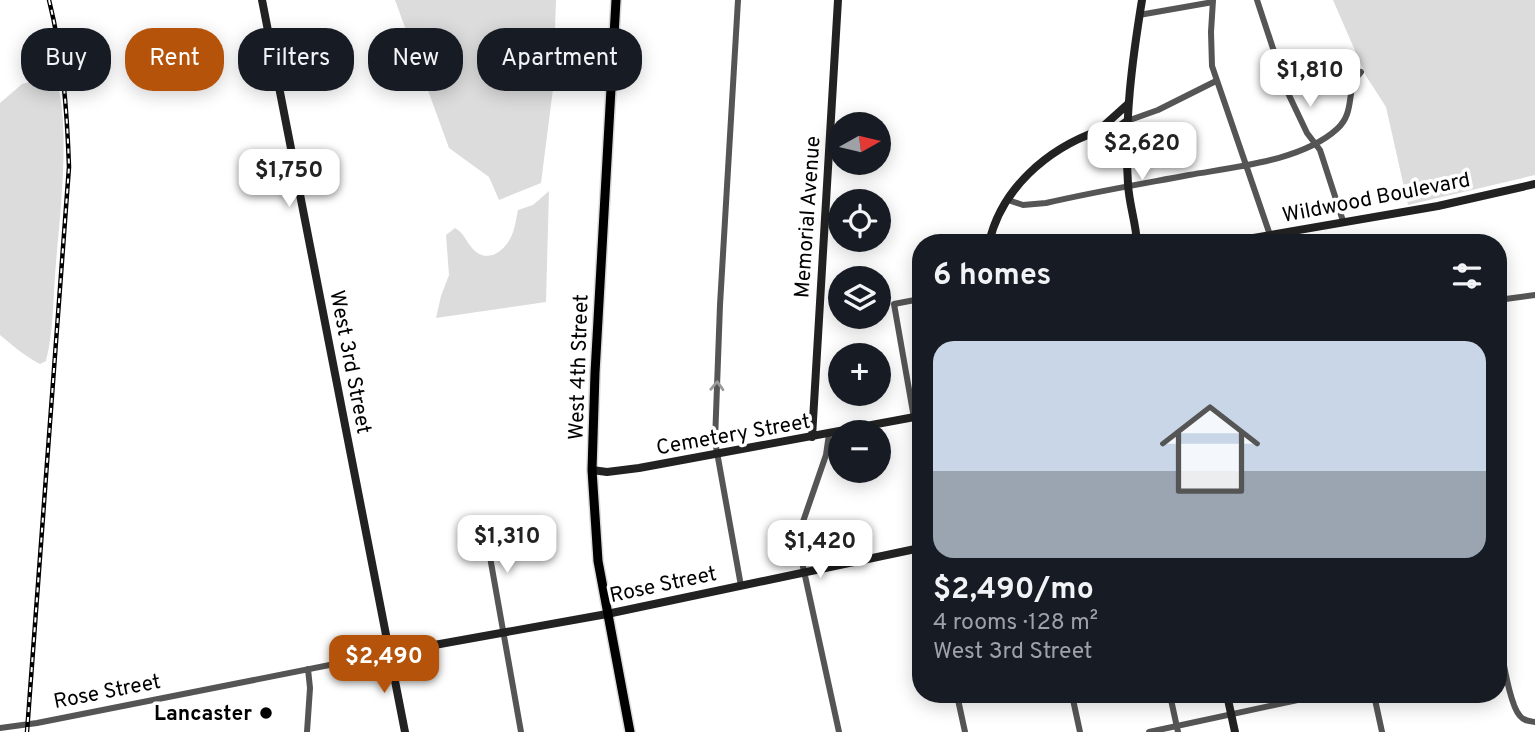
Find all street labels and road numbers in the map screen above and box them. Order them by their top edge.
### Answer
street label: Memorial Avenue [789,135,828,299]
street label: Wildwood Boulevard [1280,167,1473,230]
street label: West 3rd Street [322,288,377,436]
street label: West 4th Street [563,294,596,440]
street label: Cemetery Street [654,409,812,462]
street label: Rose Street [607,561,719,610]
street label: Rose Street [51,669,163,716]

